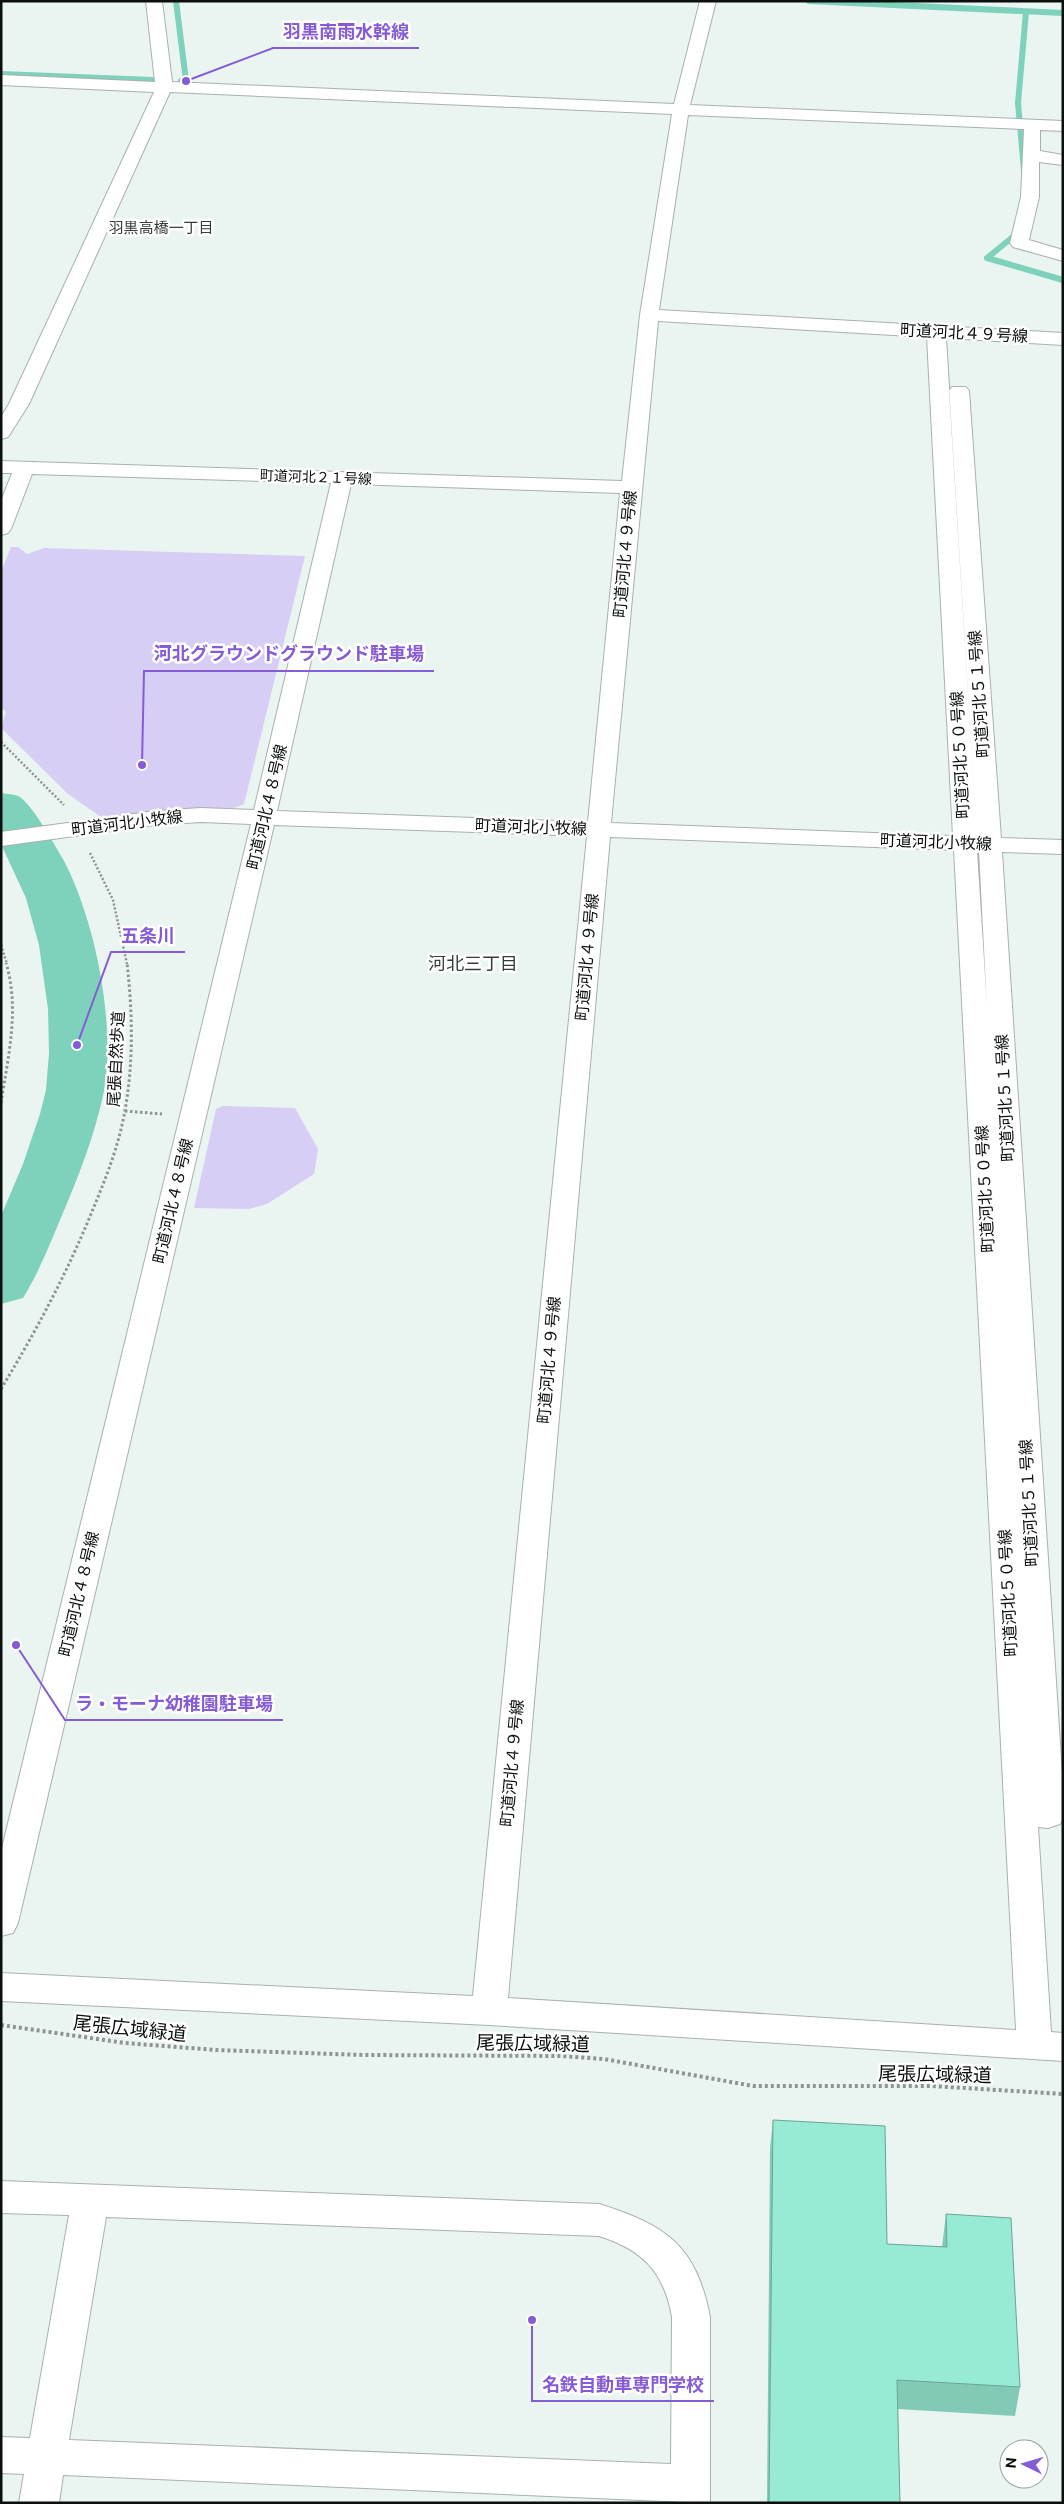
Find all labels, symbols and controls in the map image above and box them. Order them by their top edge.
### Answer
callout: 羽黒南雨水幹線 [273,15,419,48]
text: 羽黒南雨水幹線 [283,21,409,42]
district label: 羽黒高橋一丁目 [108,219,214,236]
street label: 町道河北４９号線 [900,320,1028,346]
street label: 町道河北２１号線 [260,467,372,487]
street label: 町道河北４９号線 [610,489,640,619]
street label: 町道河北５１号線 [965,629,993,759]
callout: 河北グラウンドグラウンド駐車場 [144,638,434,671]
text: 河北グラウンドグラウンド駐車場 [154,643,424,664]
street label: 町道河北５０号線 [947,691,973,819]
street label: 町道河北４８号線 [243,742,291,872]
street label: 町道河北小牧線 [70,807,184,839]
street label: 町道河北小牧線 [475,816,587,838]
street label: 町道河北小牧線 [880,831,992,853]
street label: 町道河北４９号線 [572,892,602,1022]
callout: 五条川 [111,919,185,952]
text: 五条川 [121,925,175,946]
district label: 河北三丁目 [428,953,518,974]
street label: 尾張自然歩道 [104,1011,128,1107]
street label: 町道河北５１号線 [992,1034,1018,1162]
street label: 町道河北５０号線 [972,1125,998,1253]
street label: 町道河北４８号線 [149,1136,197,1266]
street label: 町道河北４９号線 [534,1295,564,1425]
street label: 町道河北５１号線 [1016,1439,1042,1567]
street label: 町道河北４８号線 [55,1529,103,1659]
street label: 町道河北５０号線 [995,1529,1021,1657]
callout: ラ・モーナ幼稚園駐車場 [65,1687,283,1720]
text: ラ・モーナ幼稚園駐車場 [75,1693,273,1714]
street label: 町道河北４９号線 [497,1698,527,1828]
street label: 尾張広域緑道 [72,2011,188,2045]
street label: 尾張広域緑道 [476,2031,590,2055]
street label: 尾張広域緑道 [878,2062,992,2086]
callout: 名鉄自動車専門学校 [532,2368,714,2401]
text: 名鉄自動車専門学校 [542,2374,704,2395]
north arrow [999,2439,1049,2489]
text: N [1003,2457,1019,2469]

